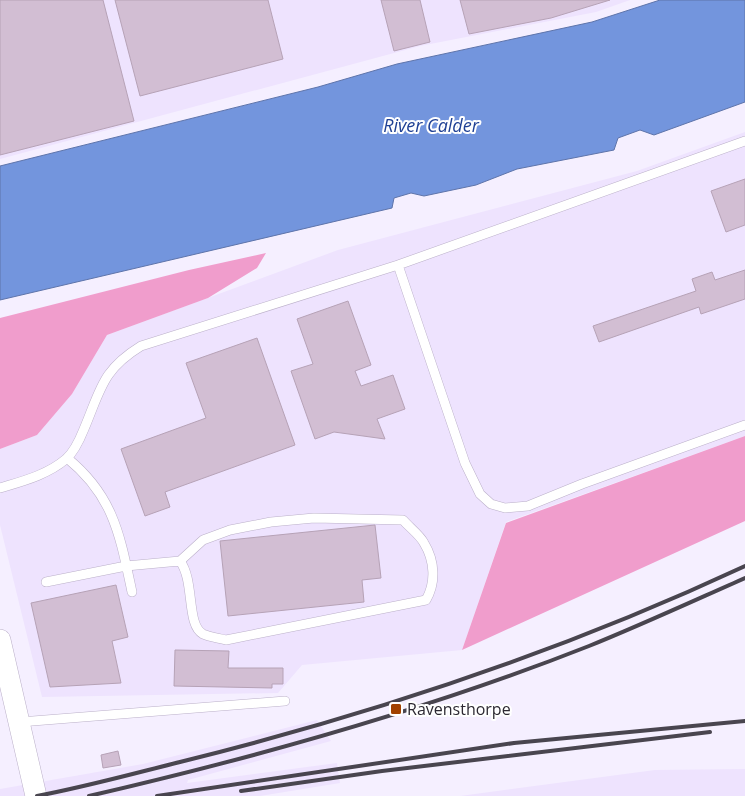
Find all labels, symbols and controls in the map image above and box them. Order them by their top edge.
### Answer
water label: River Calder [383,113,480,137]
place label: Ravensthorpe [407,698,511,720]
marker: Ravensthorpe [389,702,403,716]

